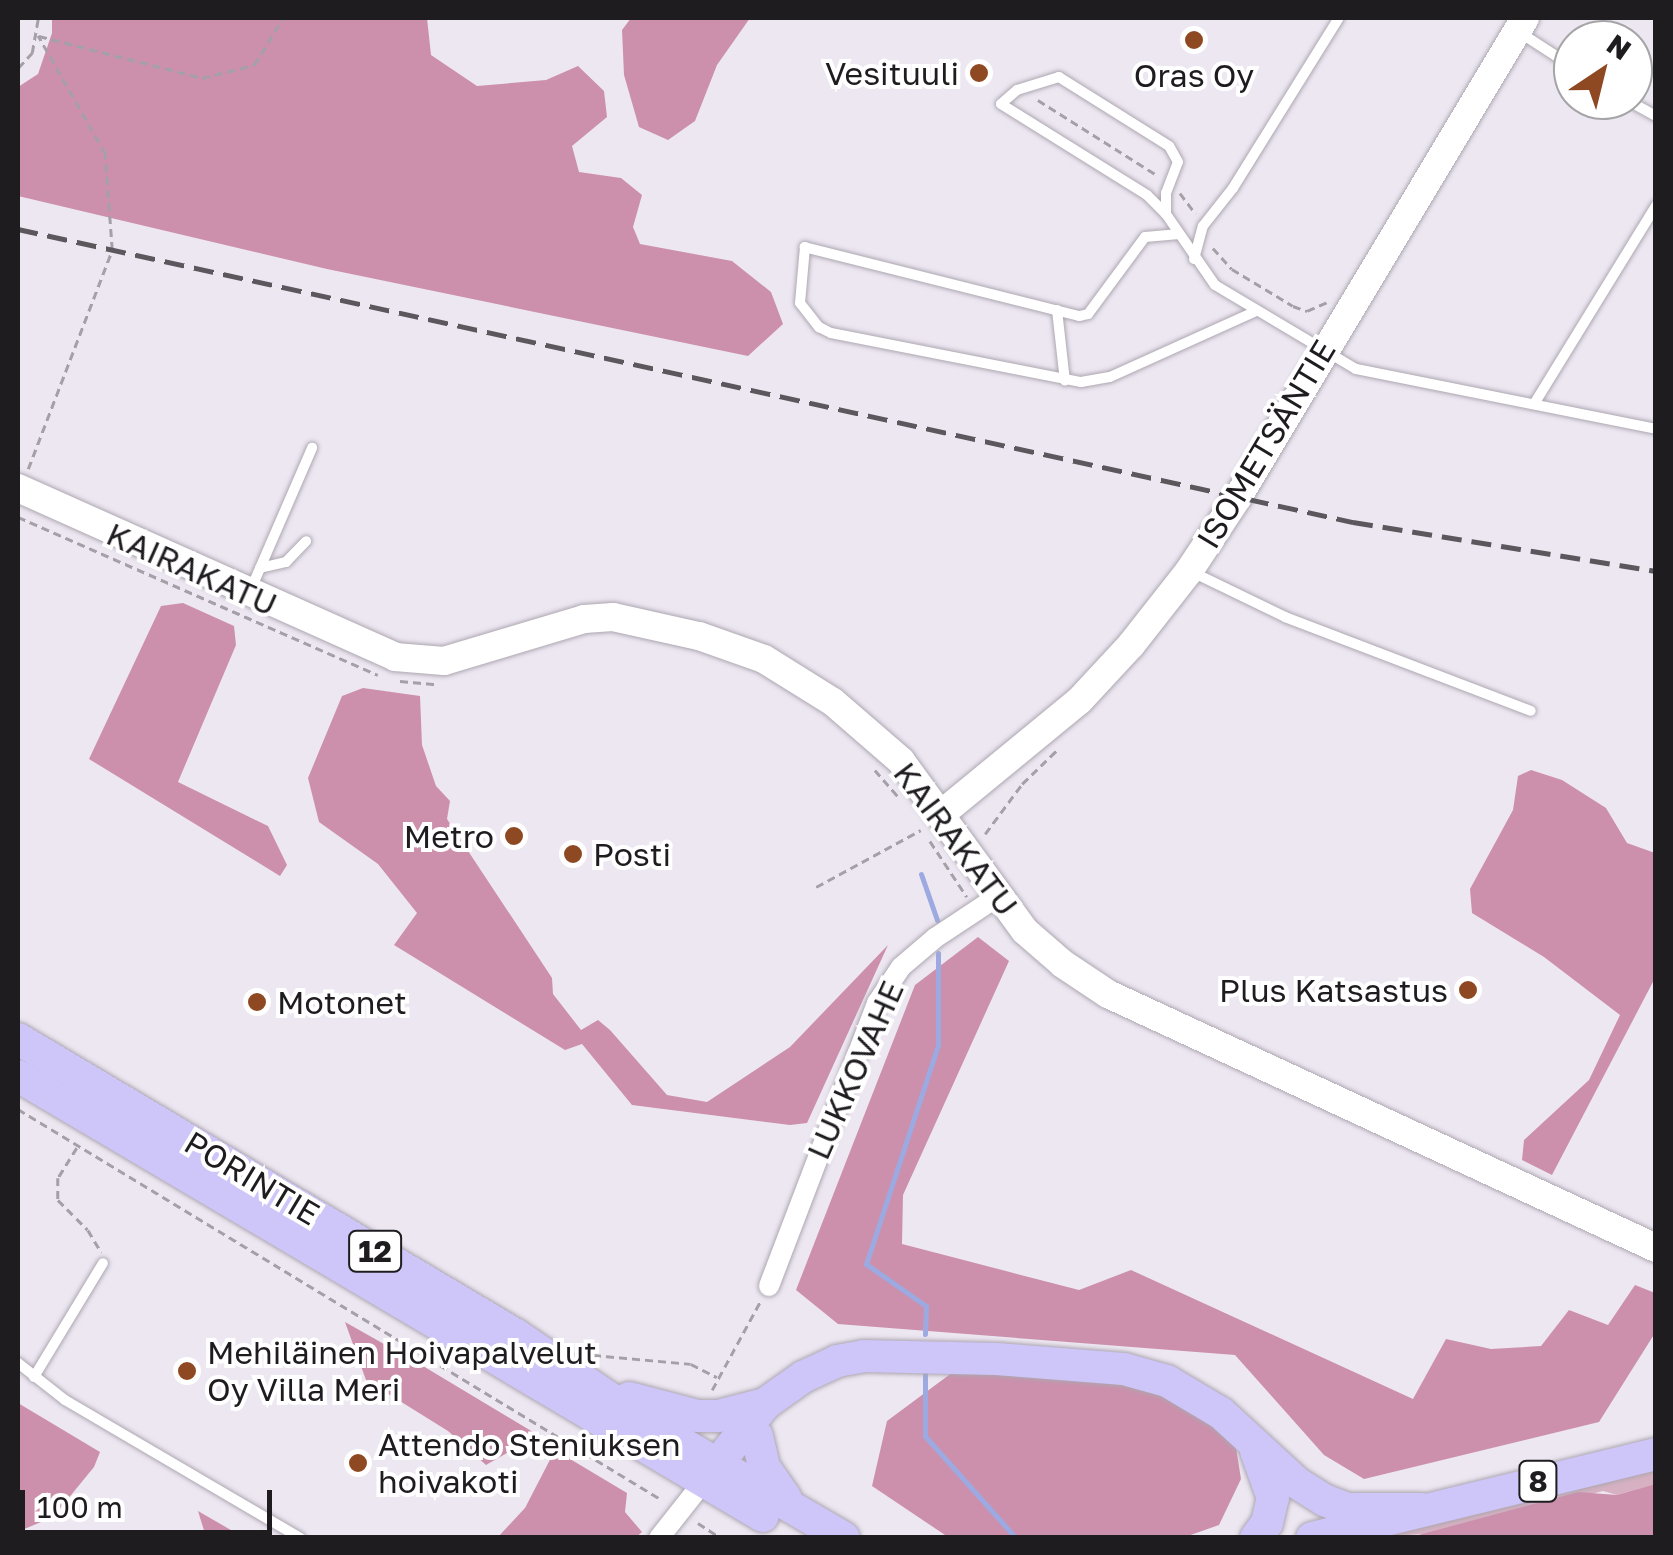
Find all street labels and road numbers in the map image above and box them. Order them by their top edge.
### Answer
street label: ISOMETSÄNTIE [1189,333,1343,555]
street label: KAIRAKATU [101,514,283,624]
street label: KAIRAKATU [886,755,1026,923]
street label: LUKKOVAHE [799,975,911,1165]
street label: PORINTIE [178,1123,326,1233]
road number: 12 [348,1226,402,1276]
road number: 8 [1518,1456,1558,1506]

